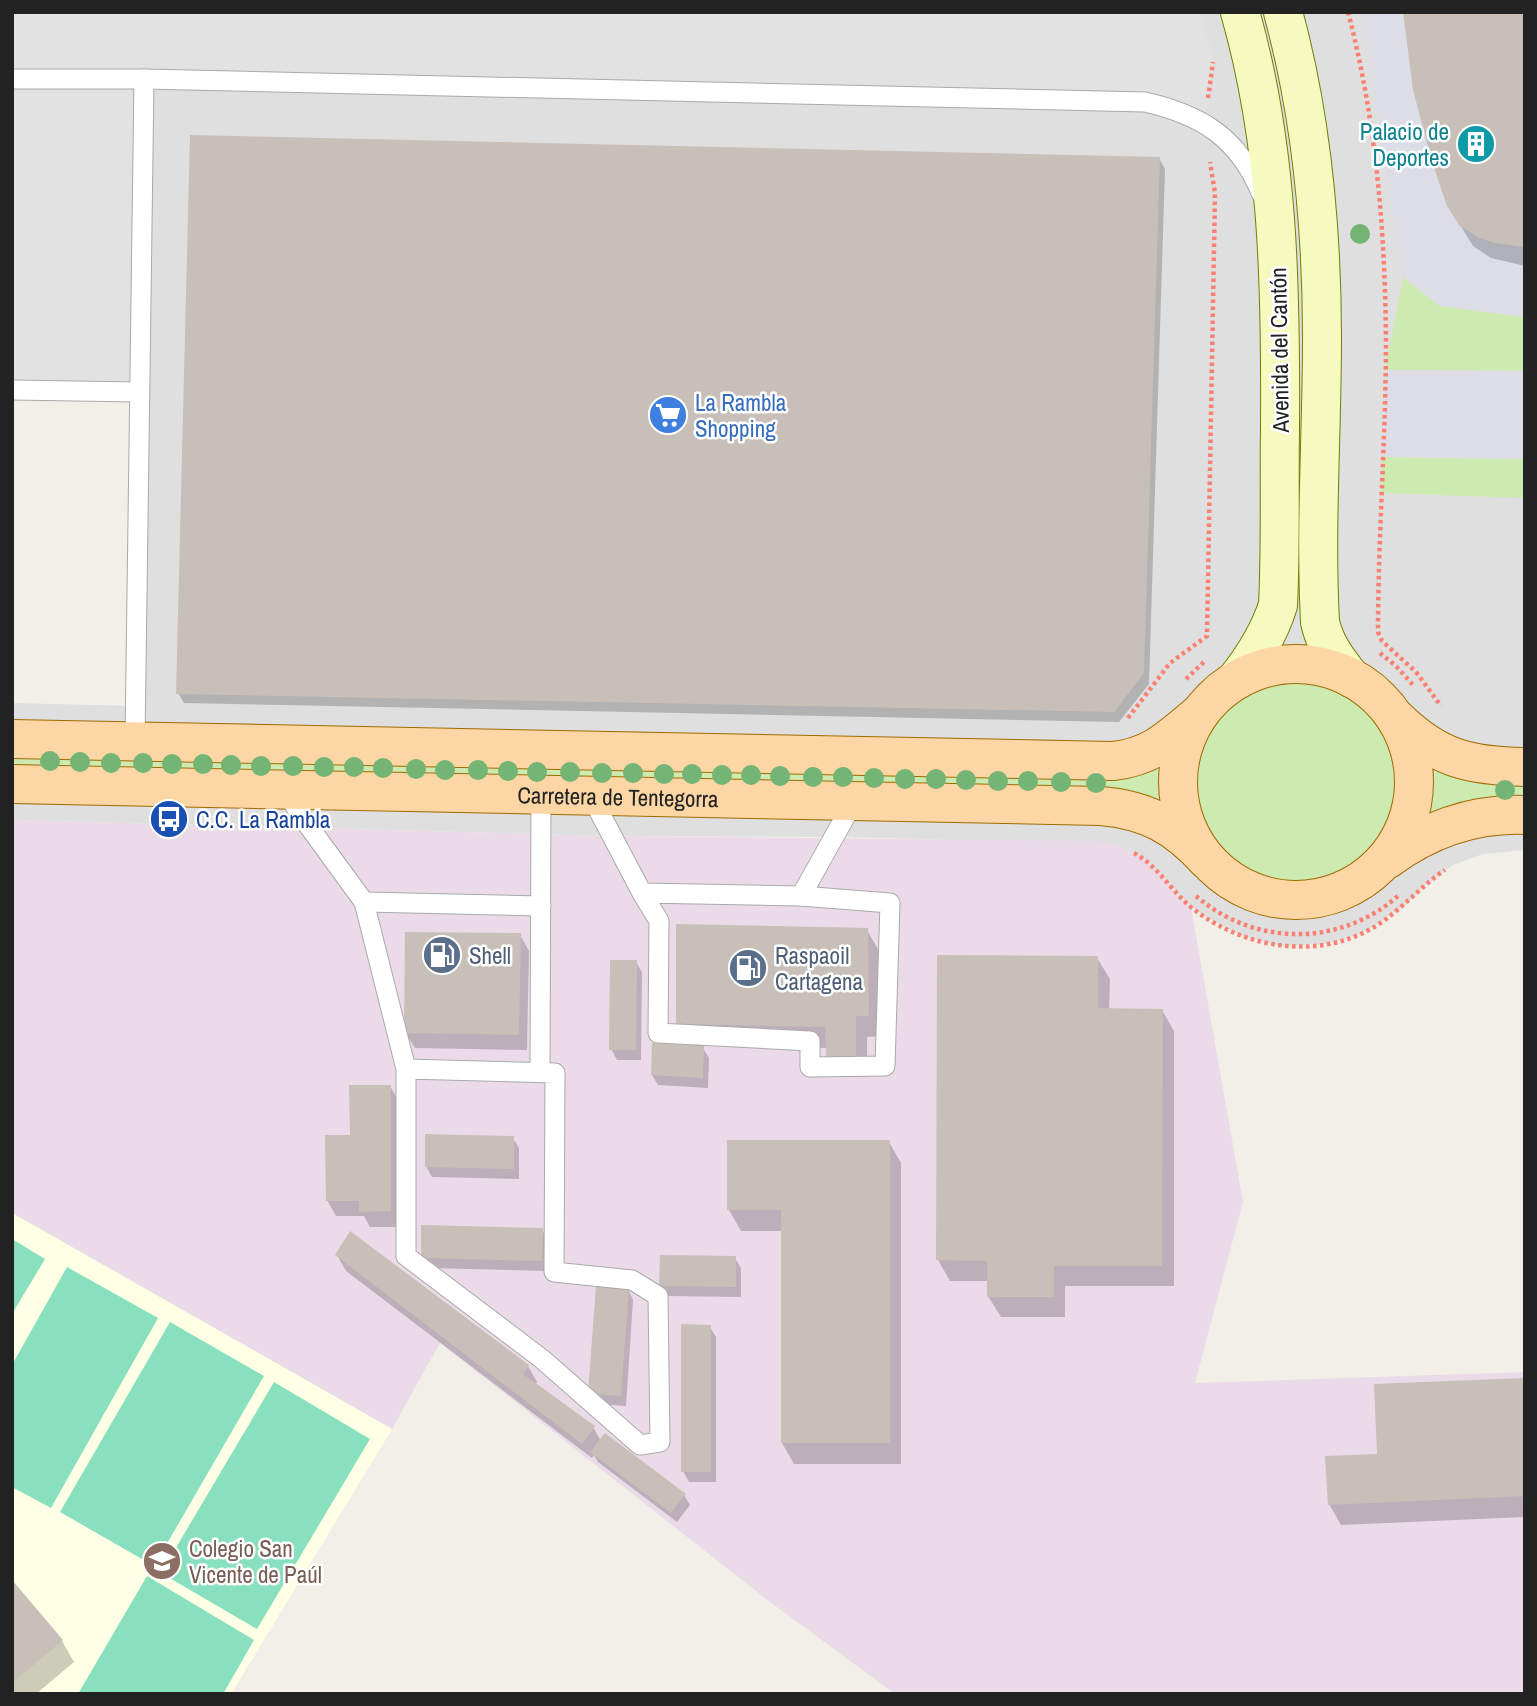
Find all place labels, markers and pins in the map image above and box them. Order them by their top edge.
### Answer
place label: Palacio de Deportes [1360,116,1449,173]
building icon: Palacio de Deportes [1455,123,1497,165]
place label: La Rambla Shopping [695,387,787,444]
supermarket icon: La Rambla Shopping [647,394,689,436]
bus stop icon: C.C. La Rambla [148,798,190,840]
place label: C.C. La Rambla [196,804,331,835]
fuel station icon: Shell [421,934,463,976]
place label: Shell [469,940,511,971]
place label: Raspaoil Cartagena [775,940,864,997]
fuel station icon: Raspaoil Cartagena [727,947,769,989]
place label: Colegio San Vicente de Paúl [189,1533,322,1590]
school or university icon: Colegio San Vicente de Paúl [141,1540,183,1582]

